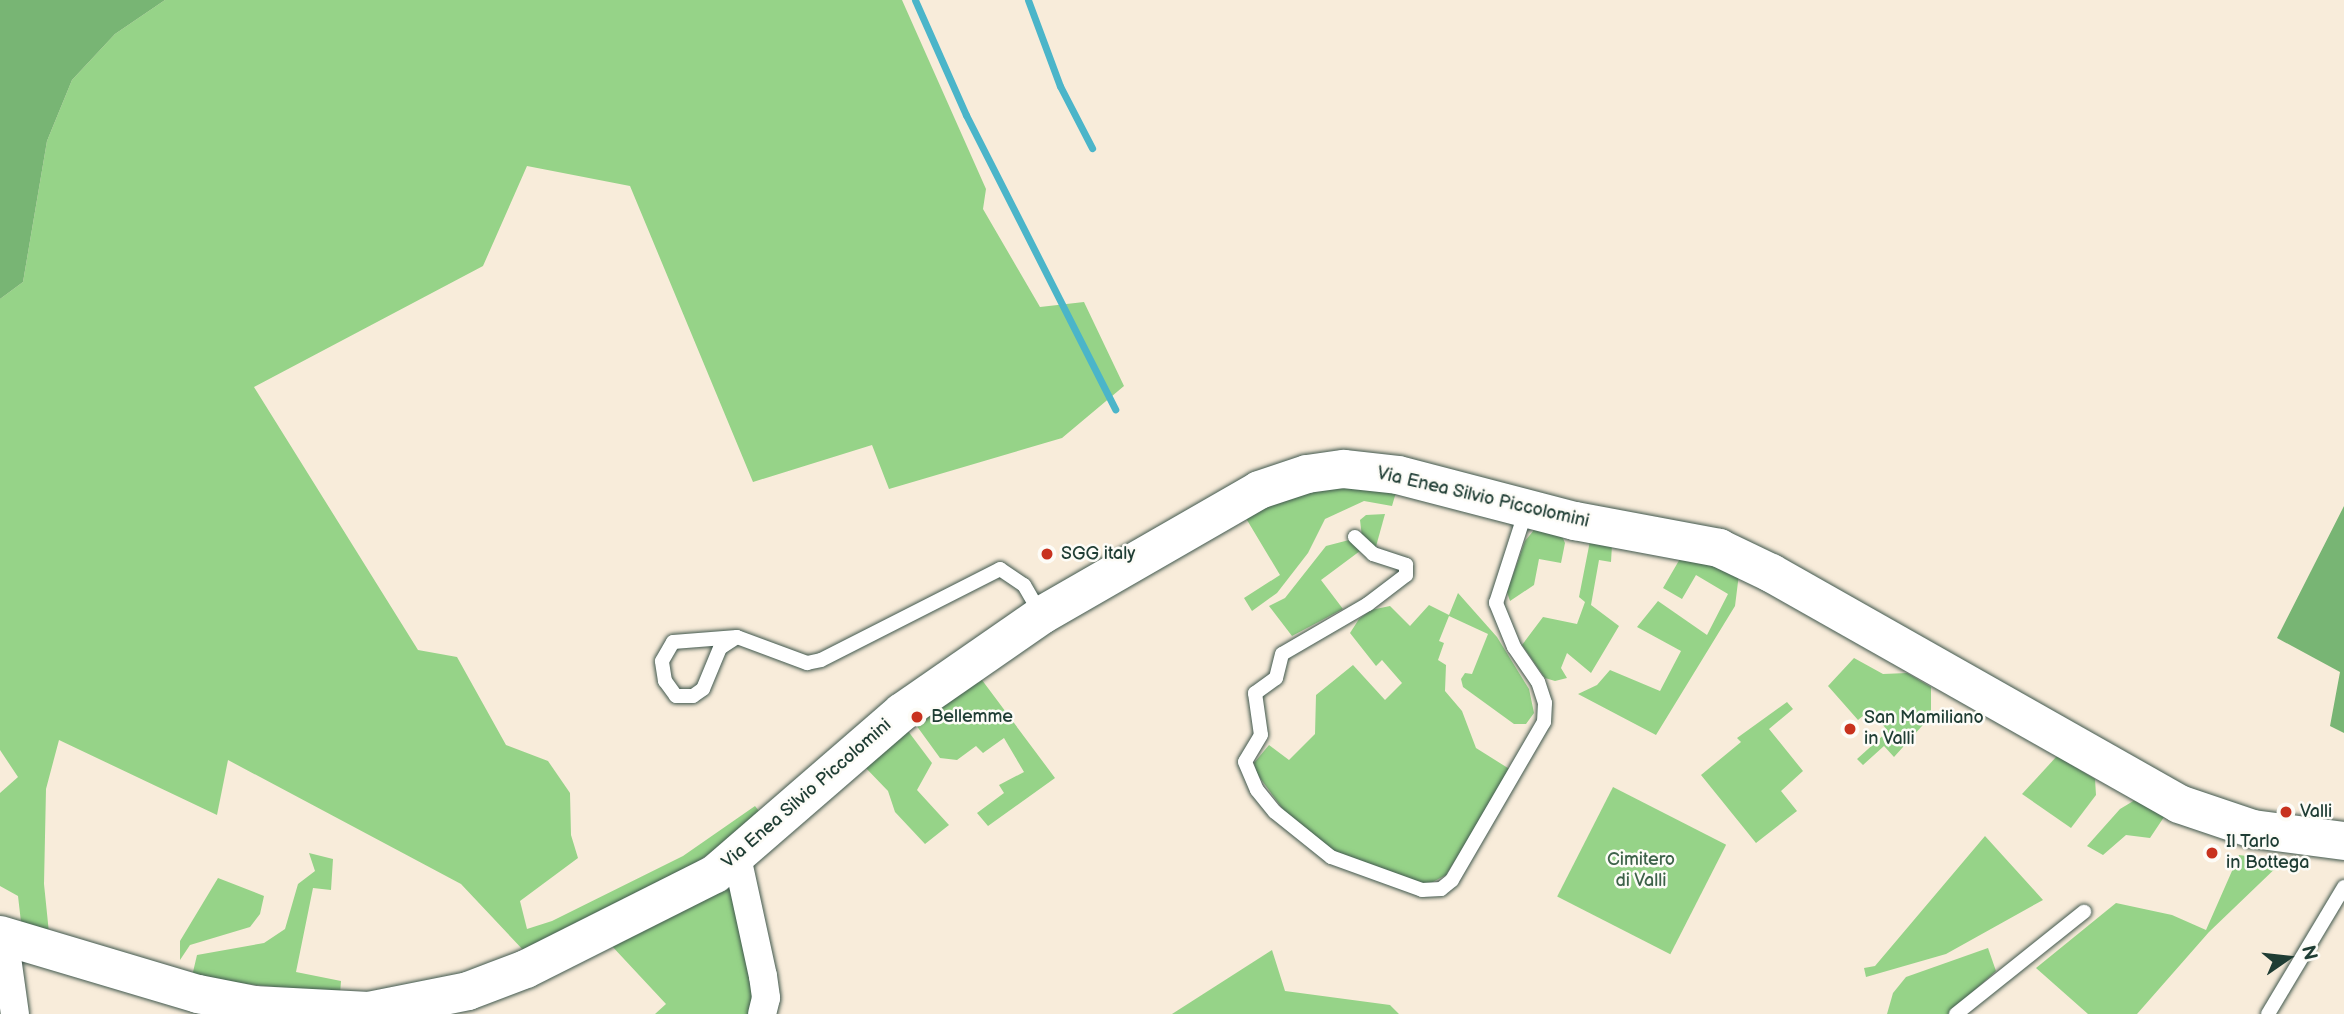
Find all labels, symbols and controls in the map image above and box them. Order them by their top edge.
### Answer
street label: Via Enea Silvio Piccolomini [1375,463,1591,533]
place label: SGG italy [1061,543,1135,565]
marker: SGG italy [1039,546,1055,562]
place label: Bellemme [931,706,1013,728]
place label: San Mamiliano in Valli [1864,708,1984,750]
marker: Bellemme [909,709,925,725]
street label: Via Enea Silvio Piccolomini [718,714,896,874]
marker: San Mamiliano in Valli [1842,721,1858,737]
place label: Valli [2300,801,2332,823]
marker: Valli [2278,804,2294,820]
place label: Il Tarlo in Bottega [2226,832,2309,874]
marker: Il Tarlo in Bottega [2204,845,2220,861]
park label: Cimitero di Valli [1607,850,1675,892]
north arrow [2253,923,2323,993]
text: N [2296,943,2322,963]

